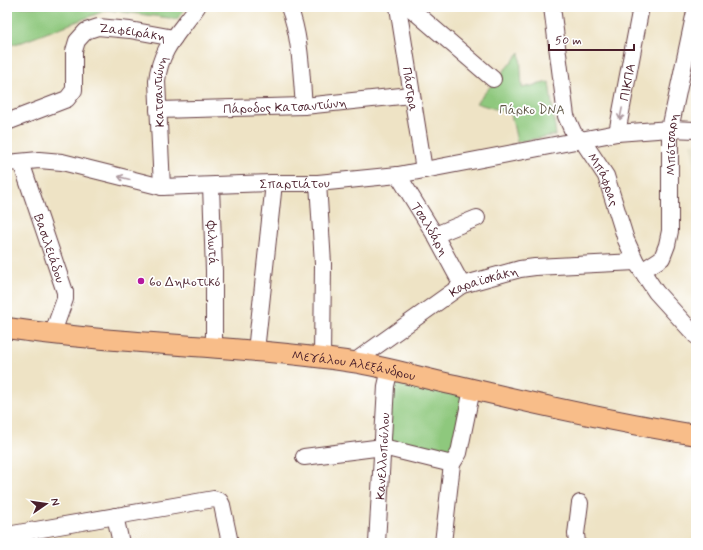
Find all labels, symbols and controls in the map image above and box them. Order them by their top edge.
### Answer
street label: Ζαφειράκη [98,20,167,46]
scale bar [549,26,634,52]
text: 50 m [555,33,582,49]
street label: Κατσαντώνη [150,53,173,127]
street label: ΠΙΚΠΑ [616,62,640,102]
street label: Πάστρα [398,66,422,113]
street label: Πάροδος Κατσαντώνη [223,95,348,118]
park label: Πάρκο DNA [499,102,565,119]
one-way arrow [617,107,625,120]
street label: Μπότσαρη [663,112,683,175]
street label: Μπάφρας [583,150,622,209]
one-way arrow [118,174,131,181]
street label: Σπαρτιάτου [259,175,331,193]
street label: Τσαλδάρη [407,200,452,259]
street label: Βασιλειάδου [29,212,68,285]
street label: Φιλωτά [202,219,221,266]
street label: Καραϊσκάκη [446,263,520,302]
place label: 6ο Δημοτικό [149,274,221,291]
marker: 6ο Δημοτικό [136,276,146,286]
street label: Μεγάλου Αλεξάνδρου [291,347,417,385]
street label: Κανελλοπούλου [372,412,394,500]
north arrow [26,484,66,524]
text: N [47,497,62,507]

